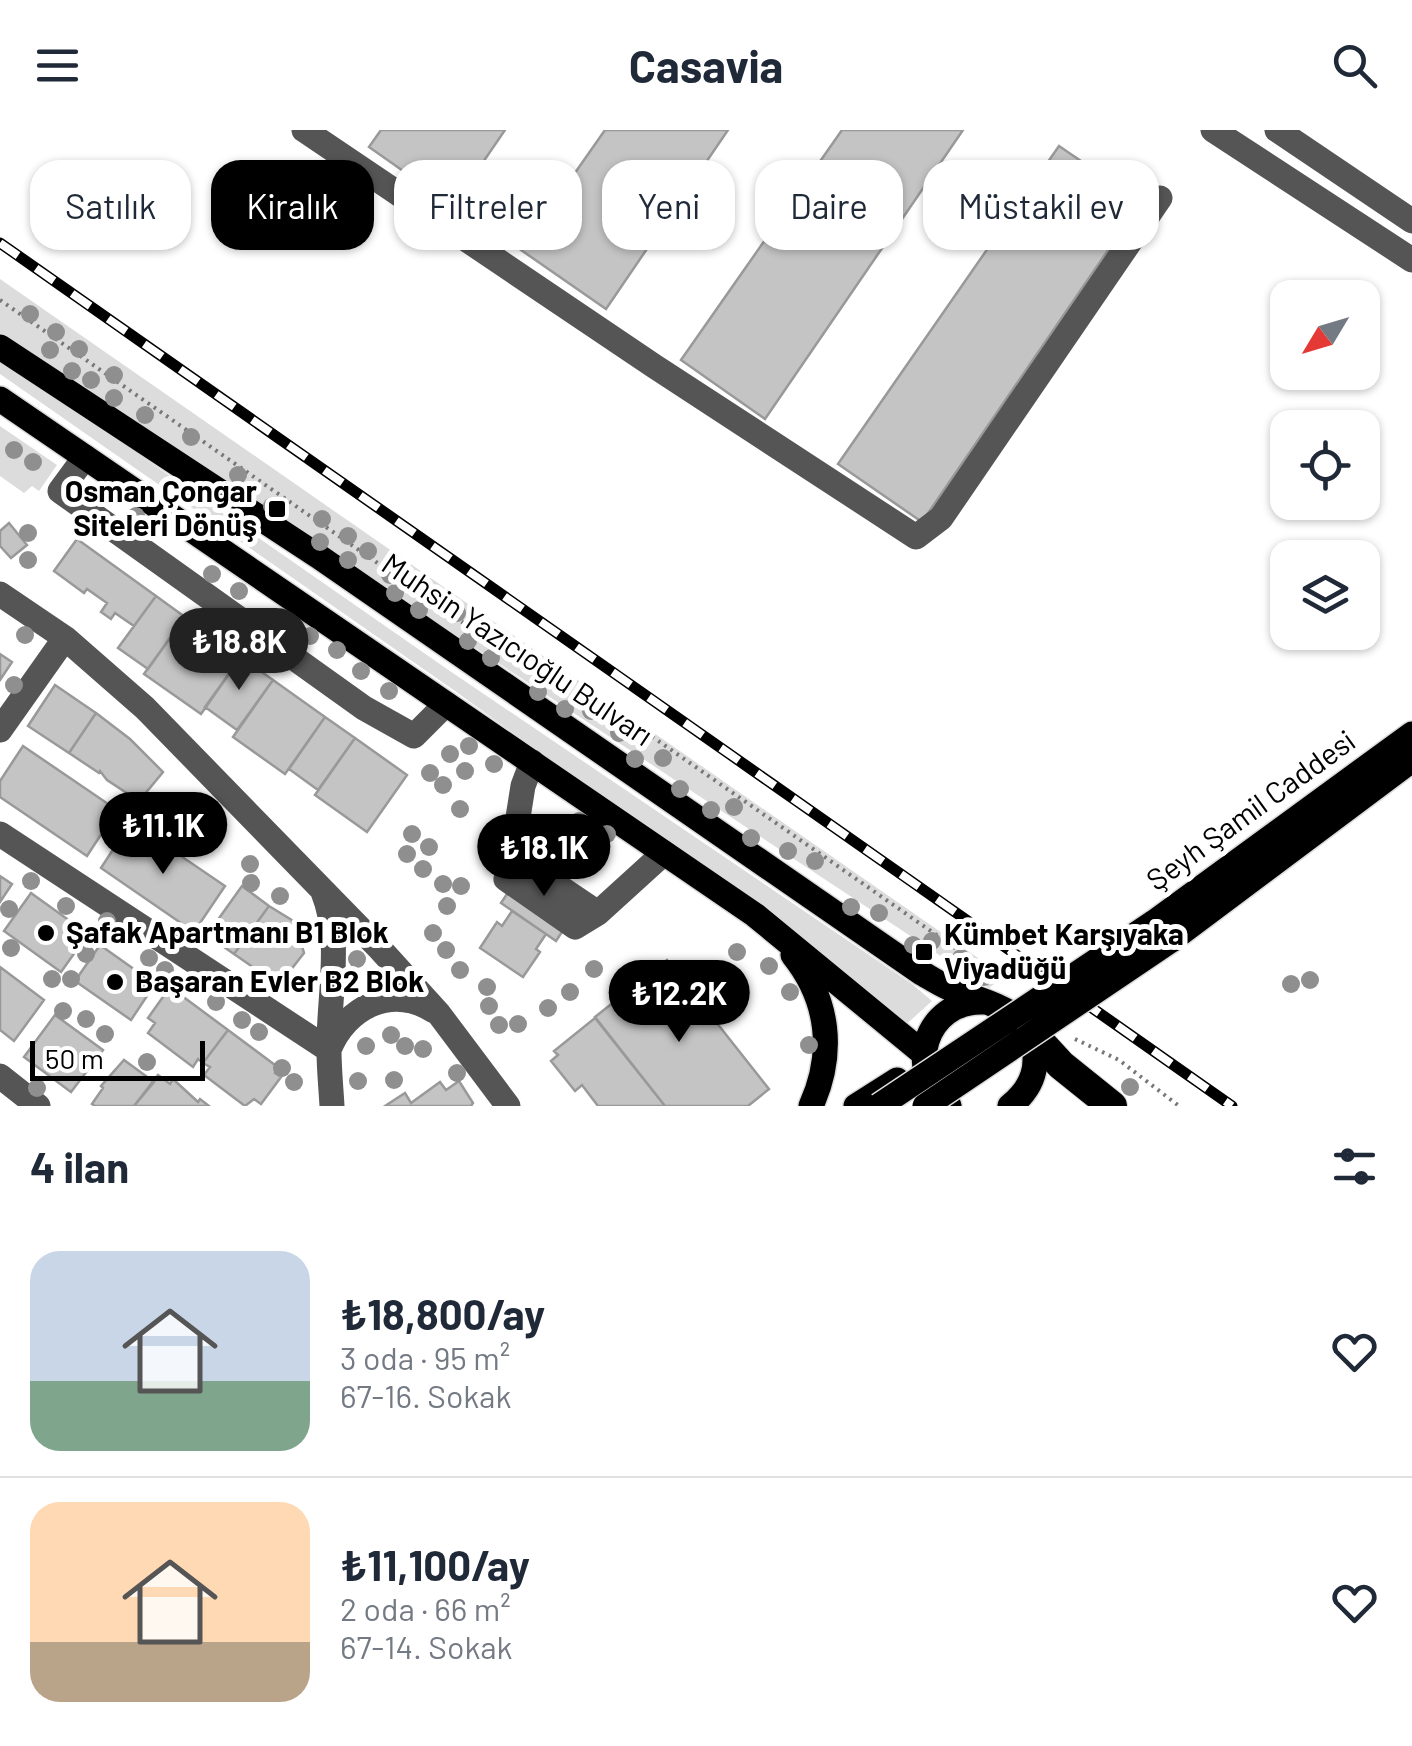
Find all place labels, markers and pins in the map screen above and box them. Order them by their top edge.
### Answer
place label: Osman Çongar Siteleri Dönüş [65,472,257,542]
marker: Osman Çongar Siteleri Dönüş [266,498,288,520]
pin: ₺18.8K [158,608,320,693]
pin: ₺11.1K [82,792,244,877]
pin: ₺18.1K [463,814,625,899]
place label: Şafak Apartmanı B1 Blok [66,913,389,949]
place label: Kümbet Karşıyaka Viyadüğü [944,915,1184,985]
marker: Şafak Apartmanı B1 Blok [35,922,57,944]
marker: Kümbet Karşıyaka Viyadüğü [913,941,935,963]
pin: ₺12.2K [598,960,760,1045]
place label: Başaran Evler B2 Blok [135,962,424,998]
marker: Başaran Evler B2 Blok [104,971,126,993]

